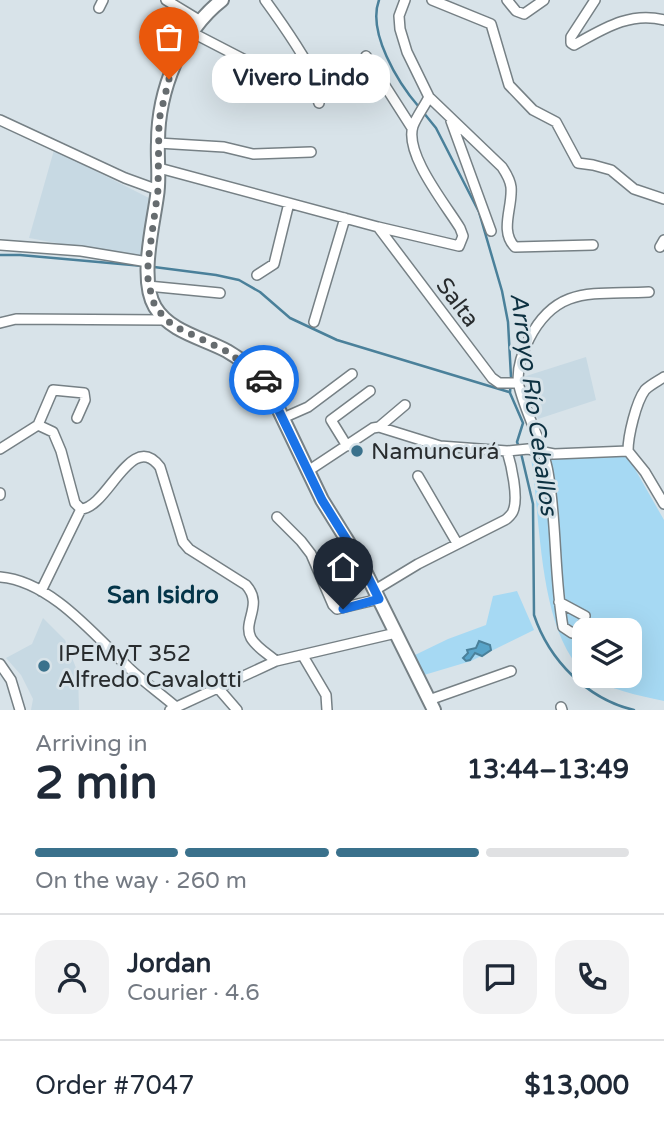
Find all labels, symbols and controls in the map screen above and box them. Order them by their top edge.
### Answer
pin [139,7,199,79]
icon: bag [150,18,188,56]
callout: Vivero Lindo [211,55,390,104]
text: Vivero Lindo [233,64,369,92]
street label: Salta [430,272,485,333]
water label: Arroyo Río Ceballos [504,291,564,519]
courier [229,345,299,415]
icon: car [245,361,283,399]
place label: Namuncurá [371,438,499,466]
marker: Namuncurá [349,443,365,459]
pin [313,537,373,609]
icon: home [324,548,362,586]
district label: San Isidro [107,581,219,610]
map controls [572,618,642,688]
button: layers [572,618,642,688]
place label: IPEMyT 352 Alfredo Cavalotti [58,640,242,694]
marker: IPEMyT 352 Alfredo Cavalotti [36,658,52,674]
text: Arriving in [35,730,148,758]
text: 13:44–13:49 [467,754,629,785]
text: 2 min [35,756,158,811]
text: On the way · 260 m [35,867,247,895]
button: person [35,940,109,1014]
button: chat [463,940,537,1014]
button: phone [555,940,629,1014]
text: Jordan [127,948,211,979]
text: Courier · 4.6 [127,979,260,1007]
text: Order #7047 [35,1070,195,1101]
text: $13,000 [525,1070,629,1101]

